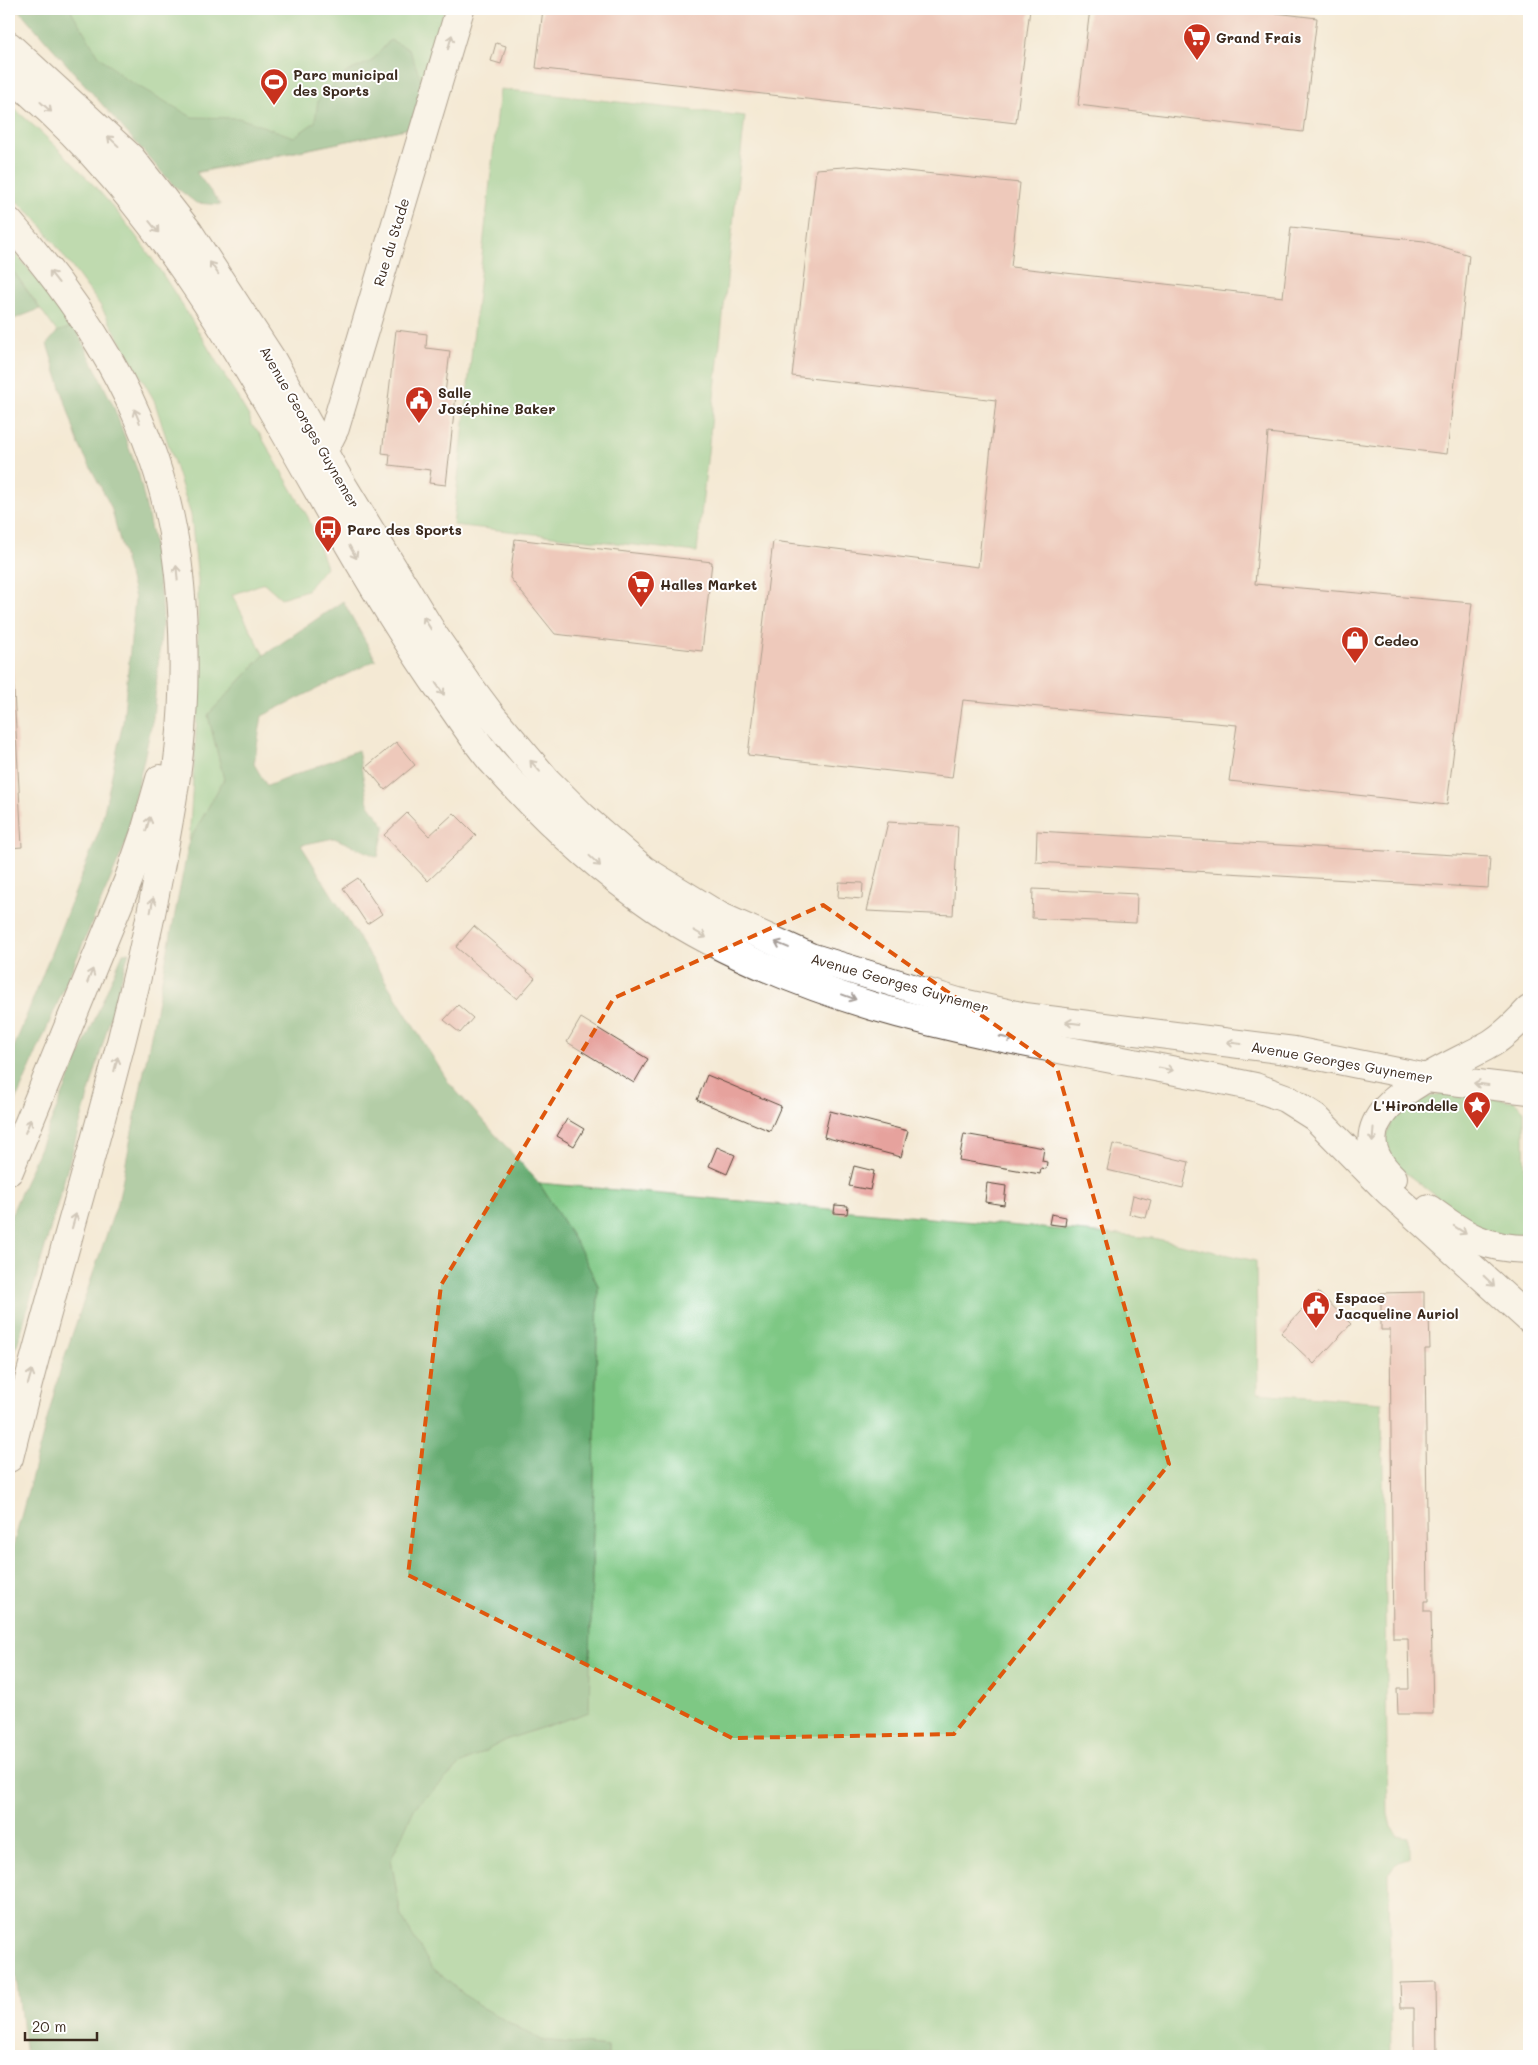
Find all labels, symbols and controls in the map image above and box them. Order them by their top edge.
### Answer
supermarket icon: Grand Frais [1182,22,1212,61]
place label: Grand Frais [1216,28,1301,47]
one-way arrow [446,34,456,50]
place label: Parc municipal des Sports [293,65,398,100]
sports icon: Parc municipal des Sports [259,67,289,106]
one-way arrow [39,101,52,113]
one-way arrow [106,135,119,147]
street label: Rue du Stade [369,196,413,288]
one-way arrow [149,220,160,233]
one-way arrow [209,261,219,275]
one-way arrow [49,271,60,284]
street label: Avenue Georges Guynemer [256,343,364,511]
place label: Salle Joséphine Baker [438,383,555,418]
public building icon: Salle Joséphine Baker [404,385,434,424]
one-way arrow [132,409,141,424]
bus stop icon: Parc des Sports [313,514,343,553]
place label: Parc des Sports [347,520,462,539]
one-way arrow [348,544,358,559]
one-way arrow [172,565,182,581]
supermarket icon: Halles Market [626,569,656,608]
place label: Halles Market [660,575,757,594]
one-way arrow [421,616,432,630]
shop icon: Cedeo [1340,625,1370,664]
place label: Cedeo [1374,631,1419,650]
one-way arrow [435,682,445,696]
one-way arrow [529,760,541,773]
one-way arrow [143,816,153,832]
one-way arrow [588,855,601,867]
one-way arrow [148,898,158,914]
one-way arrow [692,930,707,939]
one-way arrow [775,940,790,950]
street label: Avenue Georges Guynemer [809,949,991,1017]
one-way arrow [86,968,95,983]
one-way arrow [841,993,857,1002]
one-way arrow [1065,1018,1081,1028]
one-way arrow [998,1033,1014,1043]
street label: Avenue Georges Guynemer [1250,1037,1434,1087]
one-way arrow [1227,1038,1243,1048]
one-way arrow [112,1056,121,1072]
one-way arrow [1158,1065,1174,1074]
one-way arrow [1473,1079,1489,1089]
place icon: L'Hirondelle [1462,1090,1492,1129]
place label: L'Hirondelle [1373,1096,1458,1115]
one-way arrow [23,1119,33,1134]
one-way arrow [1368,1127,1377,1143]
one-way arrow [70,1213,80,1229]
one-way arrow [1453,1225,1467,1235]
one-way arrow [1482,1275,1495,1287]
place label: Espace Jacqueline Auriol [1335,1288,1459,1323]
public building icon: Espace Jacqueline Auriol [1301,1290,1331,1329]
one-way arrow [26,1369,36,1385]
scale bar [25,2010,98,2042]
text: 20 m [32,2016,66,2036]

